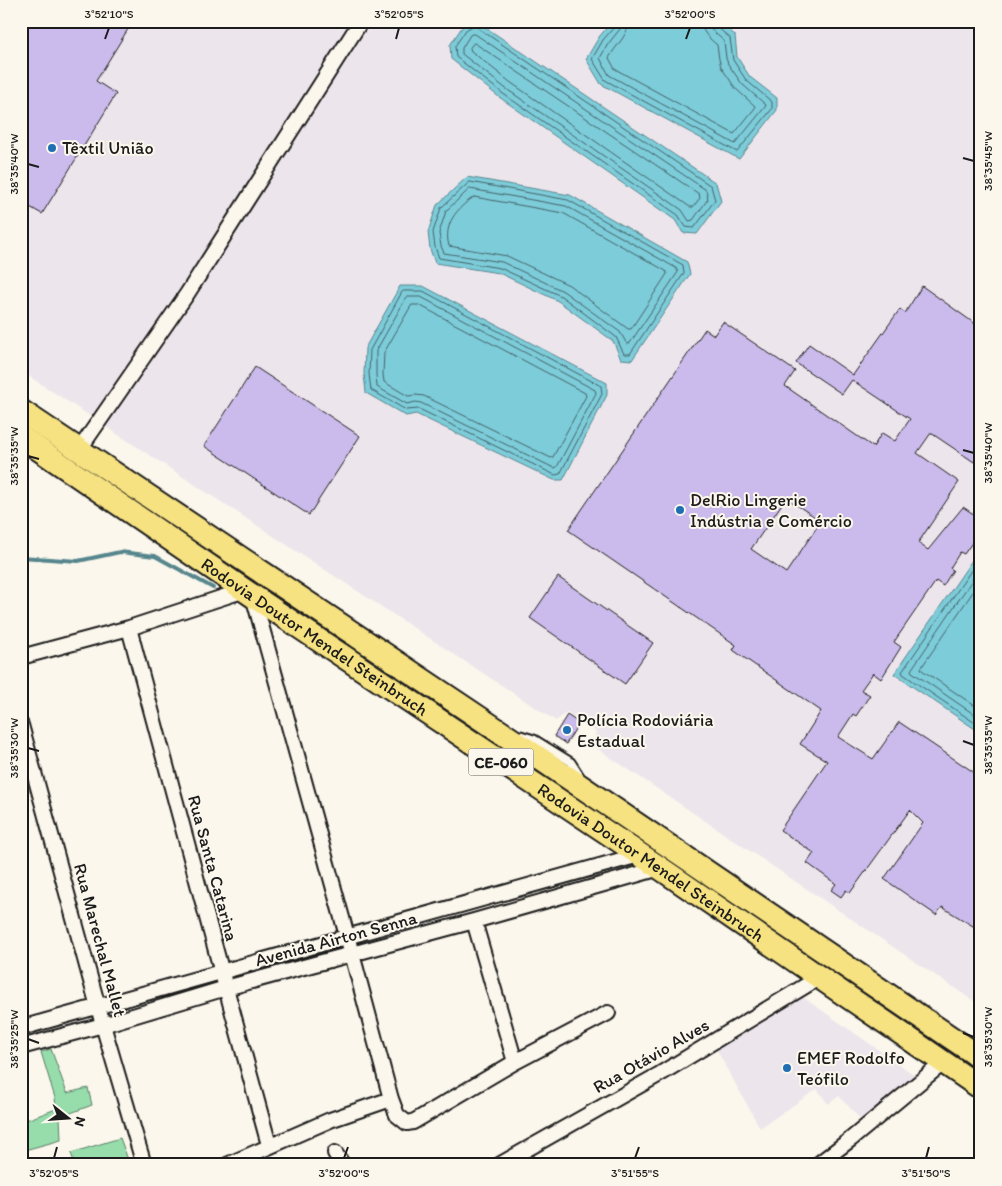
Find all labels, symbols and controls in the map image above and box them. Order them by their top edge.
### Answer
text: 3°52'10"S [84,7,134,21]
text: 3°52'05"S [374,7,424,21]
text: 3°52'00"S [665,7,716,21]
text: 38°35'45"W [981,131,995,191]
text: 38°35'40"W [7,134,21,194]
place label: Têxtil União [62,137,154,159]
marker: Têxtil União [46,142,58,154]
text: 38°35'40"W [981,423,995,483]
text: 38°35'35"W [7,426,21,486]
place label: DelRio Lingerie Indústria e Comércio [690,489,852,532]
marker: DelRio Lingerie Indústria e Comércio [674,504,686,516]
street label: Rodovia Doutor Mendel Steinbruch [197,553,432,721]
place label: Polícia Rodoviária Estadual [577,709,713,752]
text: 38°35'35"W [981,715,995,775]
text: 38°35'30"W [7,718,21,778]
marker: Polícia Rodoviária Estadual [561,724,573,736]
road number: CE-060 [468,749,534,776]
street label: Rodovia Doutor Mendel Steinbruch [533,778,768,947]
street label: Rua Santa Catarina [183,793,243,944]
street label: Rua Marechal Mallet [69,861,131,1019]
street label: Avenida Airton Senna [253,907,420,971]
text: 38°35'30"W [981,1007,995,1067]
text: 38°35'25"W [7,1010,21,1068]
street label: Rua Otávio Alves [589,1014,713,1098]
place label: EMEF Rodolfo Teófilo [797,1047,905,1090]
marker: EMEF Rodolfo Teófilo [781,1062,793,1074]
north arrow [42,1094,92,1144]
text: N [70,1115,89,1129]
text: 3°52'05"S [29,1166,79,1180]
text: 3°52'00"S [319,1166,370,1180]
text: 3°51'55"S [611,1166,659,1180]
text: 3°51'50"S [902,1166,951,1180]

